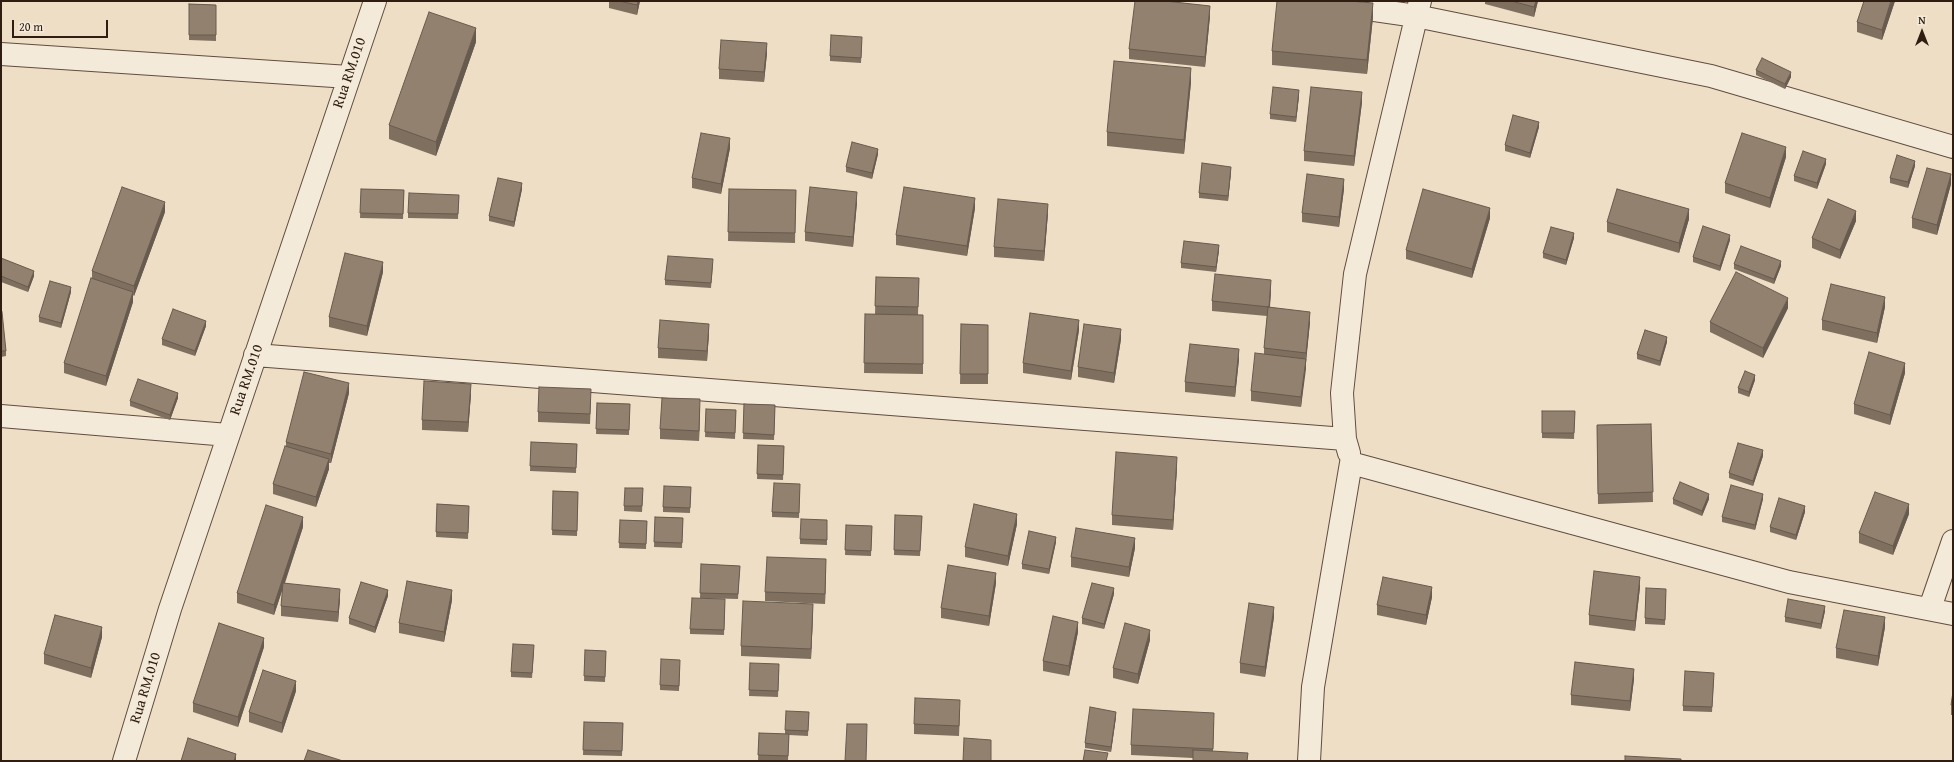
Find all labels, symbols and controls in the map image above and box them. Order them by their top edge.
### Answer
scale bar [14,12,110,38]
north arrow [1902,12,1942,52]
text: N [1918,12,1926,28]
text: 20 m [19,18,43,35]
street label: Rua RM.010 [330,35,370,111]
street label: Rua RM.010 [227,342,267,418]
street label: Rua RM.010 [127,650,165,726]

